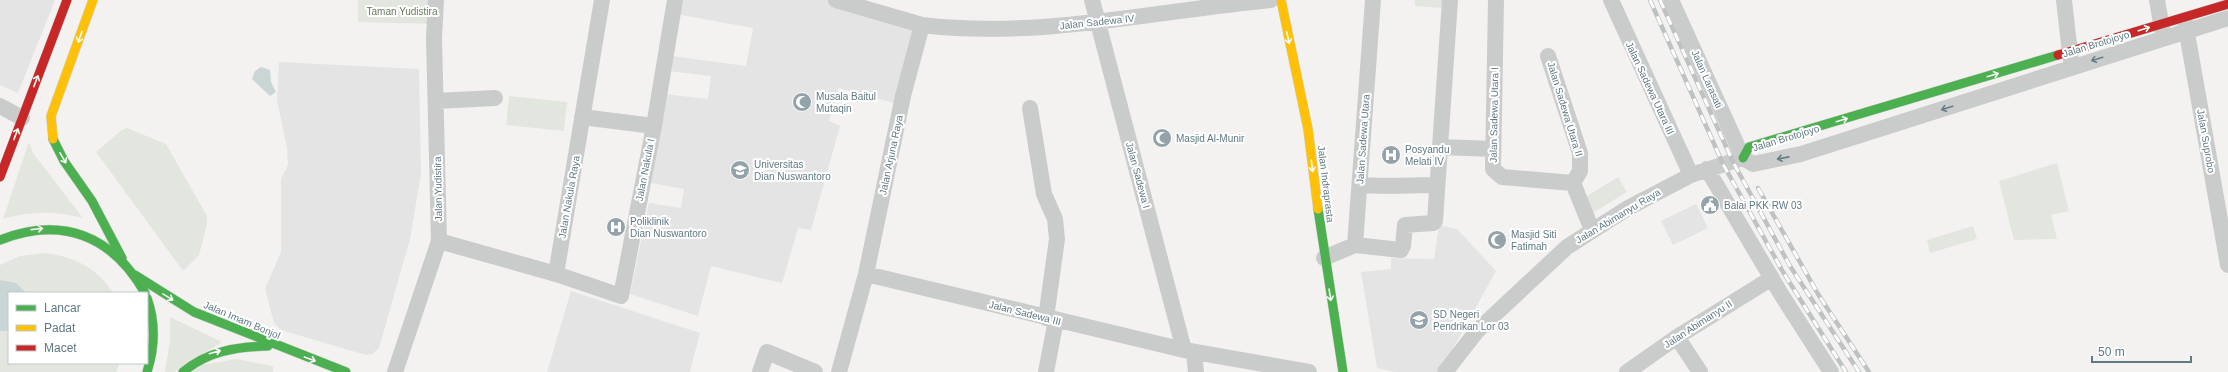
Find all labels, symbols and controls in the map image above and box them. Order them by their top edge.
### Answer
park label: Taman Yudistira [367,6,438,17]
street label: Jalan Sadewa IV [1059,13,1135,31]
one-way arrow [2138,25,2151,32]
street label: Jalan Brotojoyo [2061,29,2131,59]
one-way arrow [76,30,84,42]
one-way arrow [1285,32,1293,45]
street label: Jalan Sadewa Utara III [1624,40,1676,136]
street label: Jalan Larasati [1689,48,1725,110]
one-way arrow [2091,56,2104,63]
street label: Jalan Sadewa Utara II [1545,60,1585,158]
street label: Jalan Sadewa Utara I [1488,67,1500,163]
one-way arrow [1987,71,2000,78]
one-way arrow [33,76,41,88]
mosque icon: Musala Baitul Mutaqin [791,91,813,113]
place label: Musala Baitul Mutaqin [816,91,876,114]
street label: Jalan Sadewa Utara [1354,93,1372,184]
one-way arrow [1941,104,1953,112]
street label: Jalan Suprobo [2195,108,2217,174]
street label: Jalan Arjuna Raya [877,114,905,196]
one-way arrow [1835,116,1848,123]
street label: Jalan Brotojoyo [1751,123,1821,153]
mosque icon: Masjid Al-Munir [1151,127,1173,149]
one-way arrow [13,129,21,141]
place label: Masjid Al-Munir [1176,133,1245,144]
street label: Jalan Nakula I [634,138,656,202]
street label: Jalan Sadewa I [1124,141,1152,209]
hospital icon: Posyandu Melati IV [1380,144,1402,166]
place label: Posyandu Melati IV [1405,144,1449,167]
street label: Jalan Indraprasta [1316,145,1336,223]
one-way arrow [59,152,67,164]
street label: Jalan Nakula Raya [556,154,582,239]
one-way arrow [1777,154,1790,162]
street label: Jalan Yudistira [432,156,444,222]
school or university icon: Universitas Dian Nuswantoro [729,159,751,181]
place label: Universitas Dian Nuswantoro [754,159,831,182]
one-way arrow [1309,159,1316,172]
street label: Jalan Abimanyu Raya [1574,186,1663,246]
public building icon: Balai PKK RW 03 [1699,194,1721,216]
place label: Balai PKK RW 03 [1724,200,1803,211]
hospital icon: Poliklinik Dian Nuswantoro [605,216,627,238]
place label: Poliklinik Dian Nuswantoro [630,216,707,239]
one-way arrow [30,226,43,233]
mosque icon: Masjid Siti Fatimah [1486,229,1508,251]
place label: Masjid Siti Fatimah [1511,229,1557,252]
one-way arrow [1326,288,1334,301]
legend [8,292,148,364]
one-way arrow [162,293,174,301]
street label: Jalan Abimanyu II [1662,298,1734,350]
street label: Jalan Imam Bonjol [202,299,282,341]
street label: Jalan Sadewa III [988,299,1062,327]
text: Lancar [44,301,81,315]
school or university icon: SD Negeri Pendrikan Lor 03 [1408,309,1430,331]
place label: SD Negeri Pendrikan Lor 03 [1433,309,1510,332]
text: Padat [44,321,76,335]
scale bar [2092,338,2191,364]
text: Macet [44,341,77,355]
text: 50 m [2098,345,2125,359]
one-way arrow [209,348,222,355]
one-way arrow [304,355,316,363]

